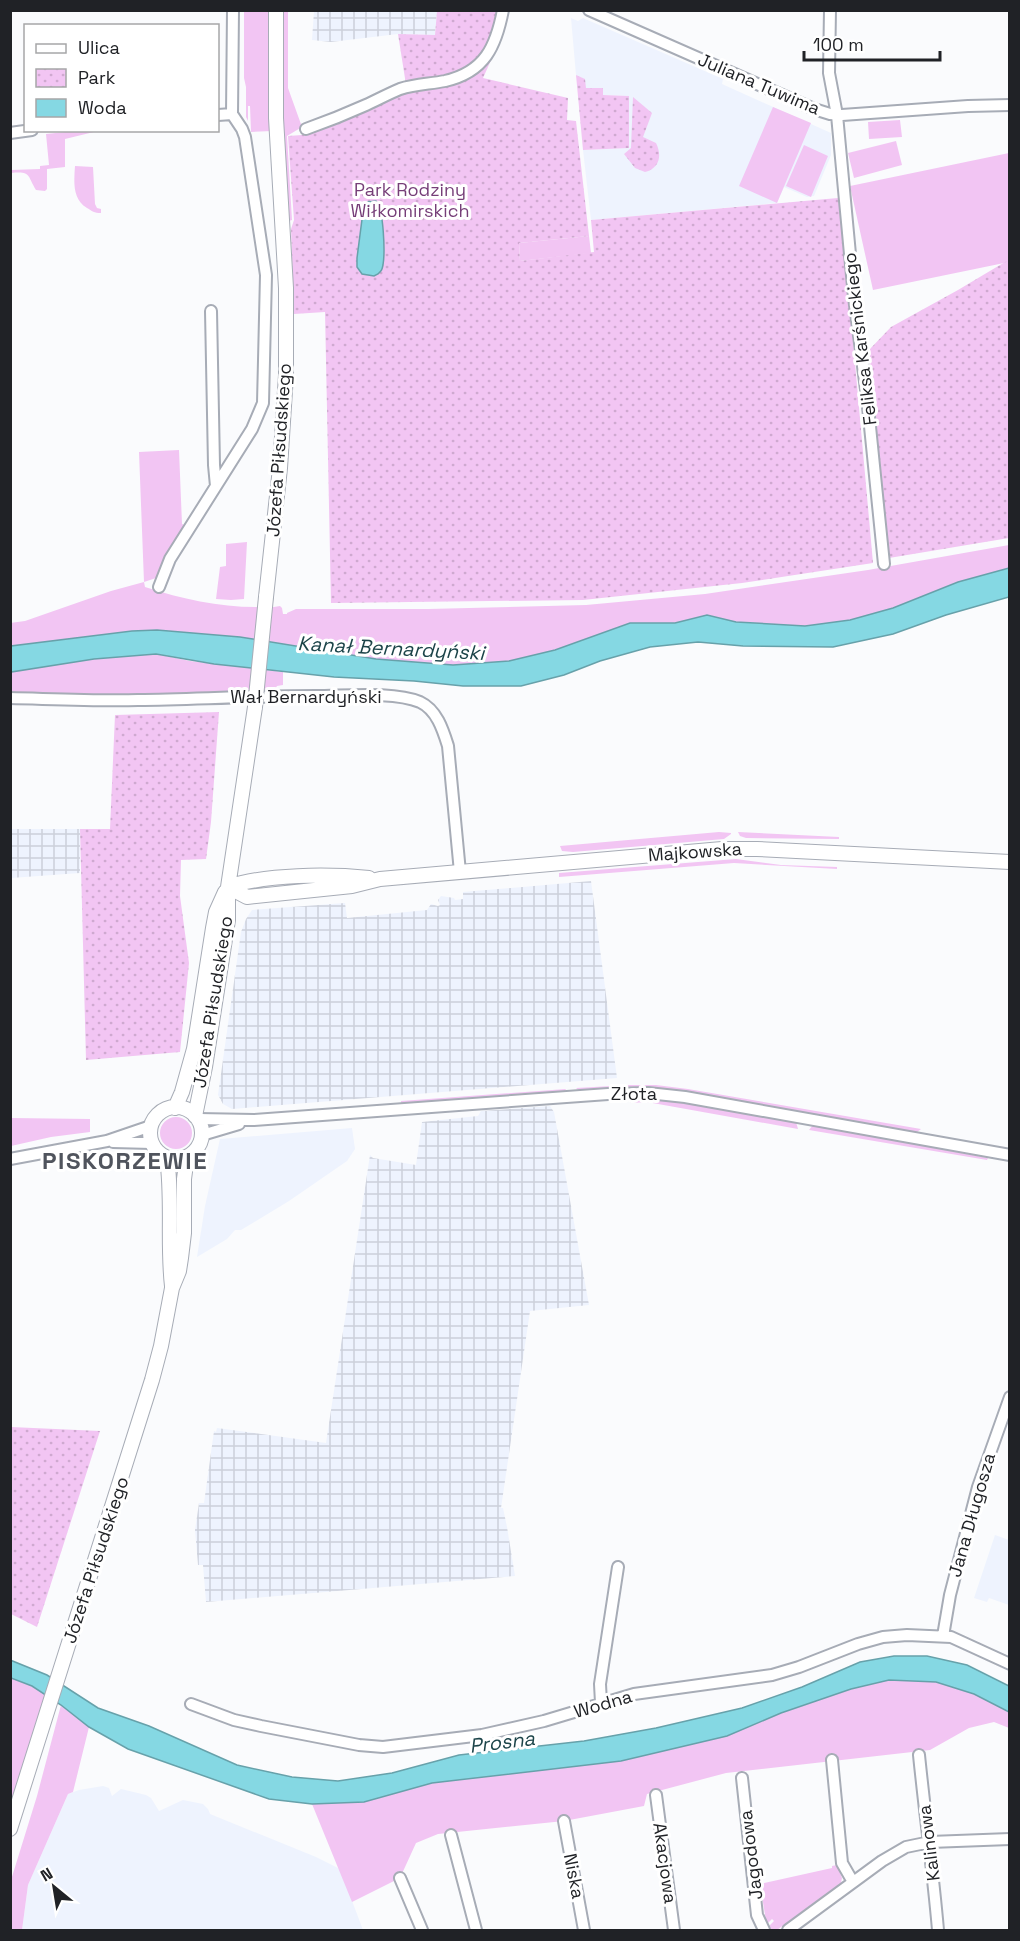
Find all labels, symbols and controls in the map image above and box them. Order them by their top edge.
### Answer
legend [24,24,219,132]
scale bar [804,24,940,62]
text: 100 m [813,33,864,56]
text: Ulica [78,36,120,59]
street label: Juliana Tuwima [694,47,824,120]
text: Park [78,66,116,89]
text: Woda [78,96,127,119]
park label: Park Rodziny Wiłkomirskich [350,178,470,222]
street label: Feliksa Karśnickiego [837,251,882,427]
street label: Józefa Piłsudskiego [261,362,296,538]
water label: Kanał Bernardyński [297,630,487,666]
street label: Wał Bernardyński [230,685,382,708]
street label: Majkowska [647,837,743,866]
street label: Józefa Piłsudskiego [188,914,237,1090]
street label: Złota [611,1082,657,1105]
district label: PISKORZEWIE [42,1145,208,1176]
street label: Jana Długosza [943,1450,1000,1580]
street label: Józefa Piłsudskiego [58,1474,133,1646]
street label: Wodna [571,1684,635,1723]
water label: Prosna [468,1725,537,1759]
street label: Kalinowa [912,1804,945,1883]
street label: Jagodowa [734,1809,767,1901]
street label: Akacjowa [648,1821,683,1905]
street label: Niska [559,1851,590,1901]
north arrow [24,1857,84,1917]
text: N [37,1863,57,1886]

